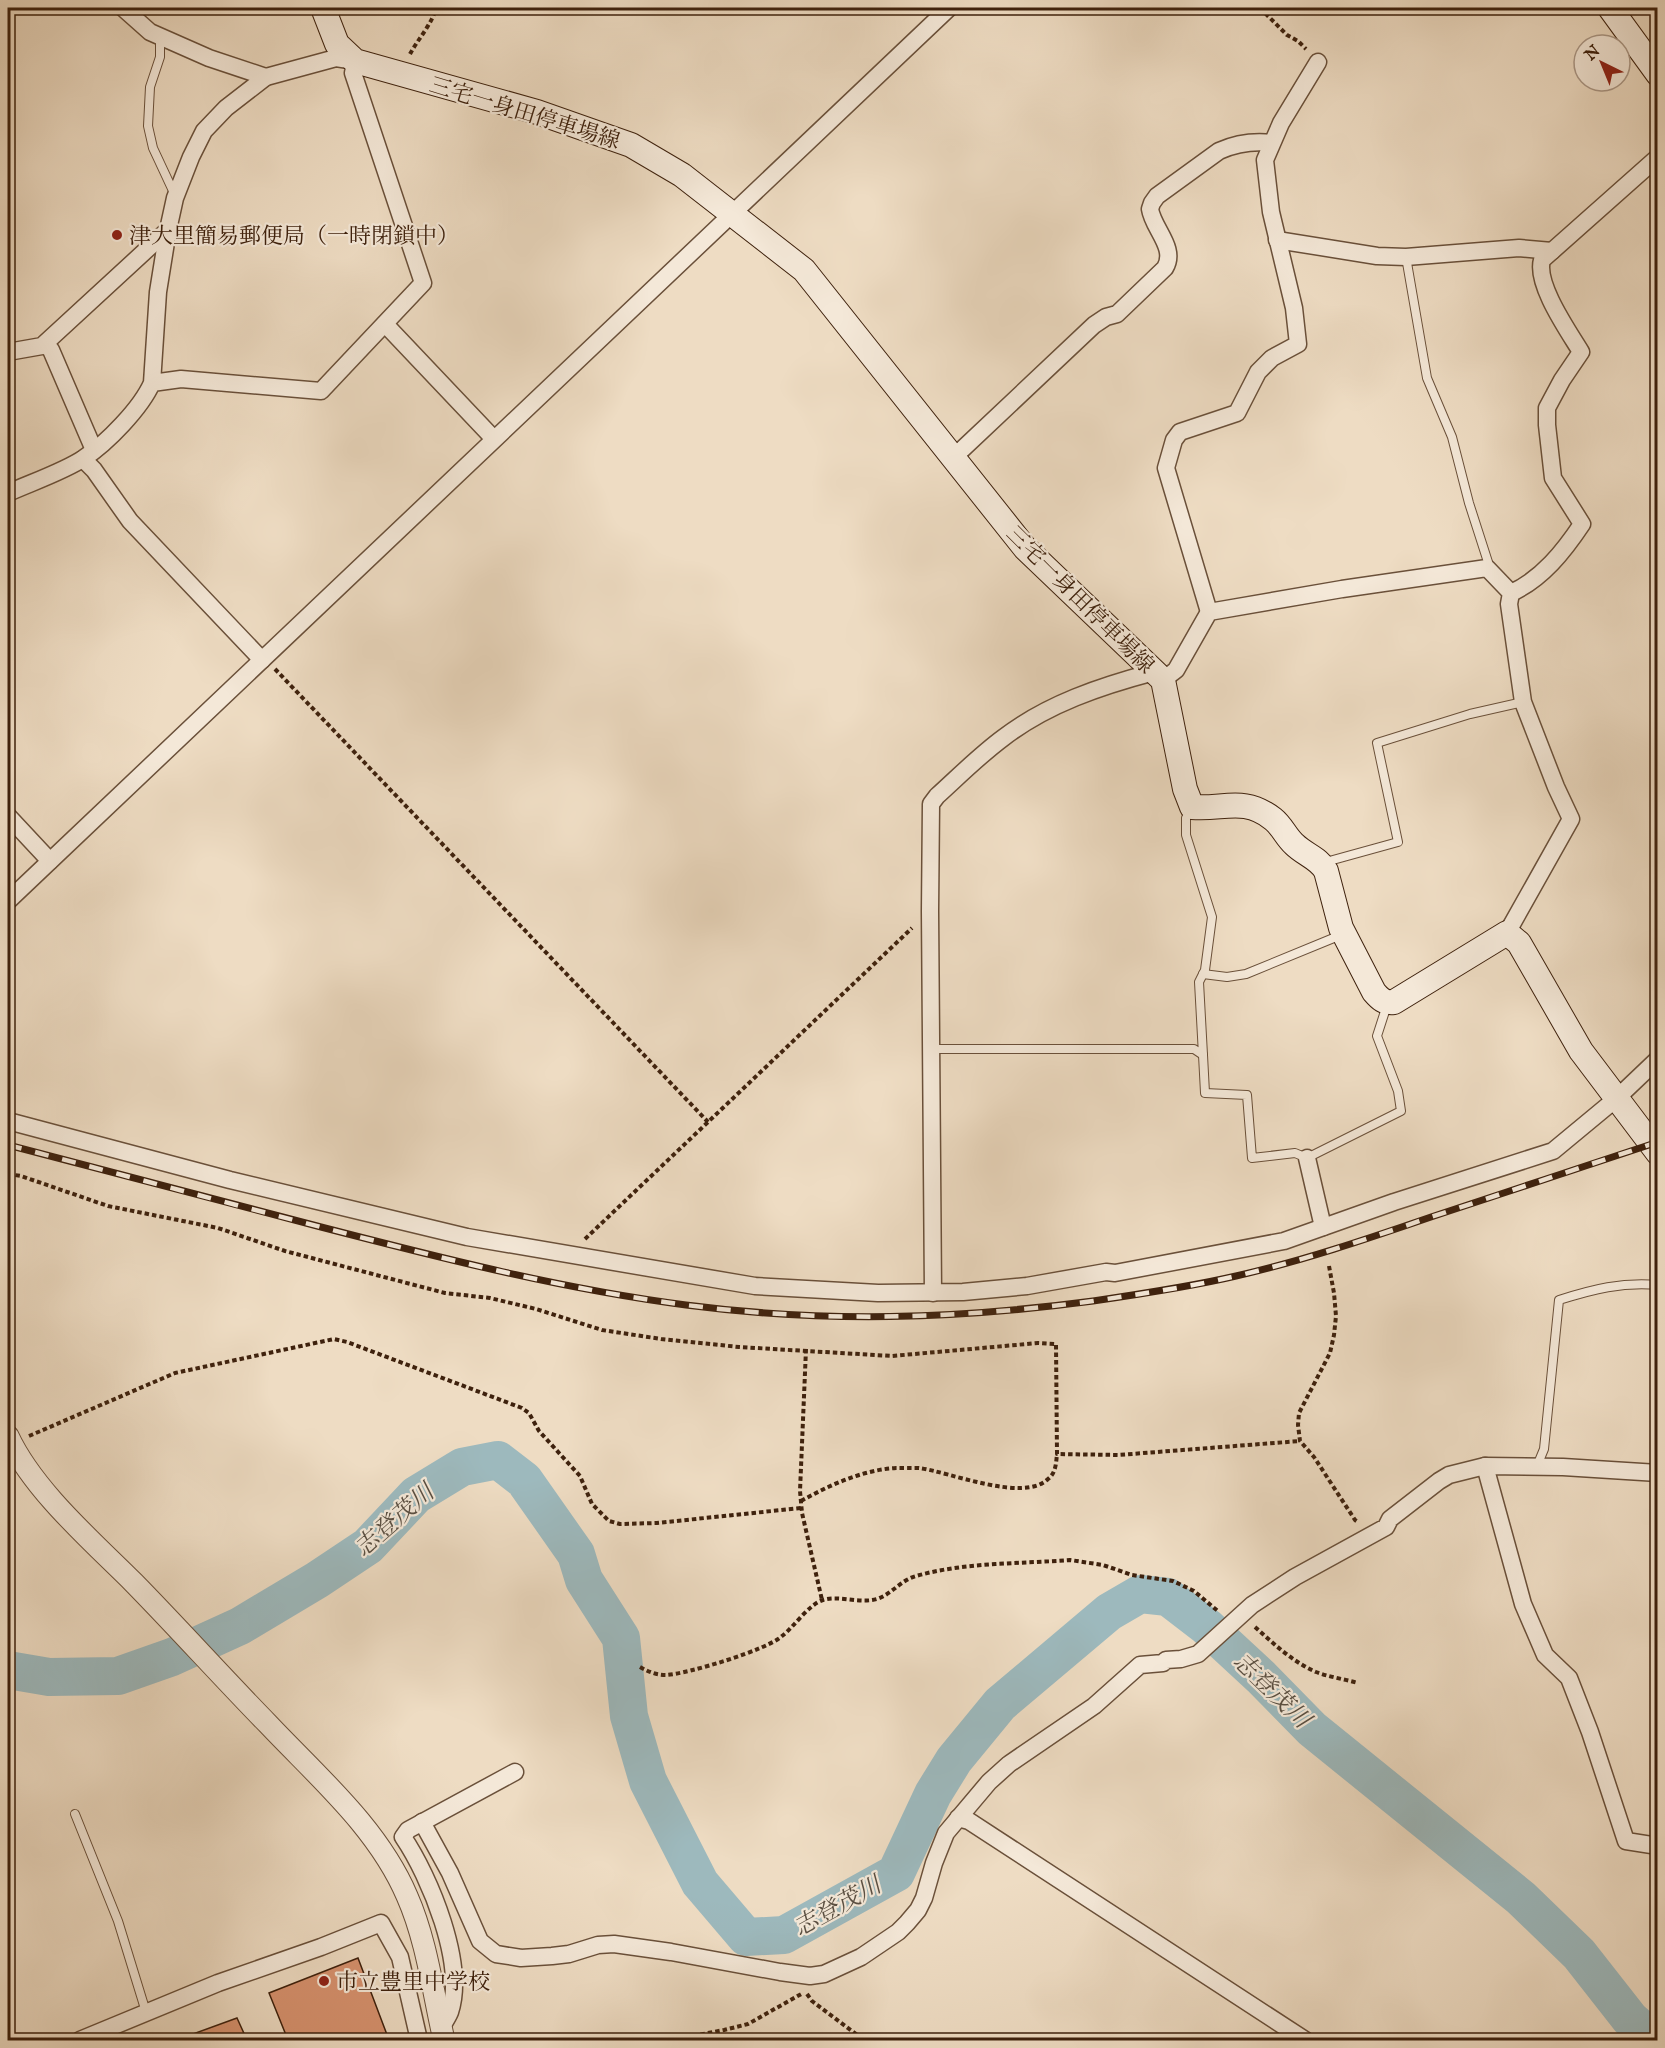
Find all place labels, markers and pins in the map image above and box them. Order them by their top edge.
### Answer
place label: 津大里簡易郵便局（一時閉鎖中） [129,223,459,251]
marker: 津大里簡易郵便局（一時閉鎖中） [110,228,124,242]
place label: 市立豊里中学校 [336,1969,490,1997]
marker: 市立豊里中学校 [317,1974,331,1988]

